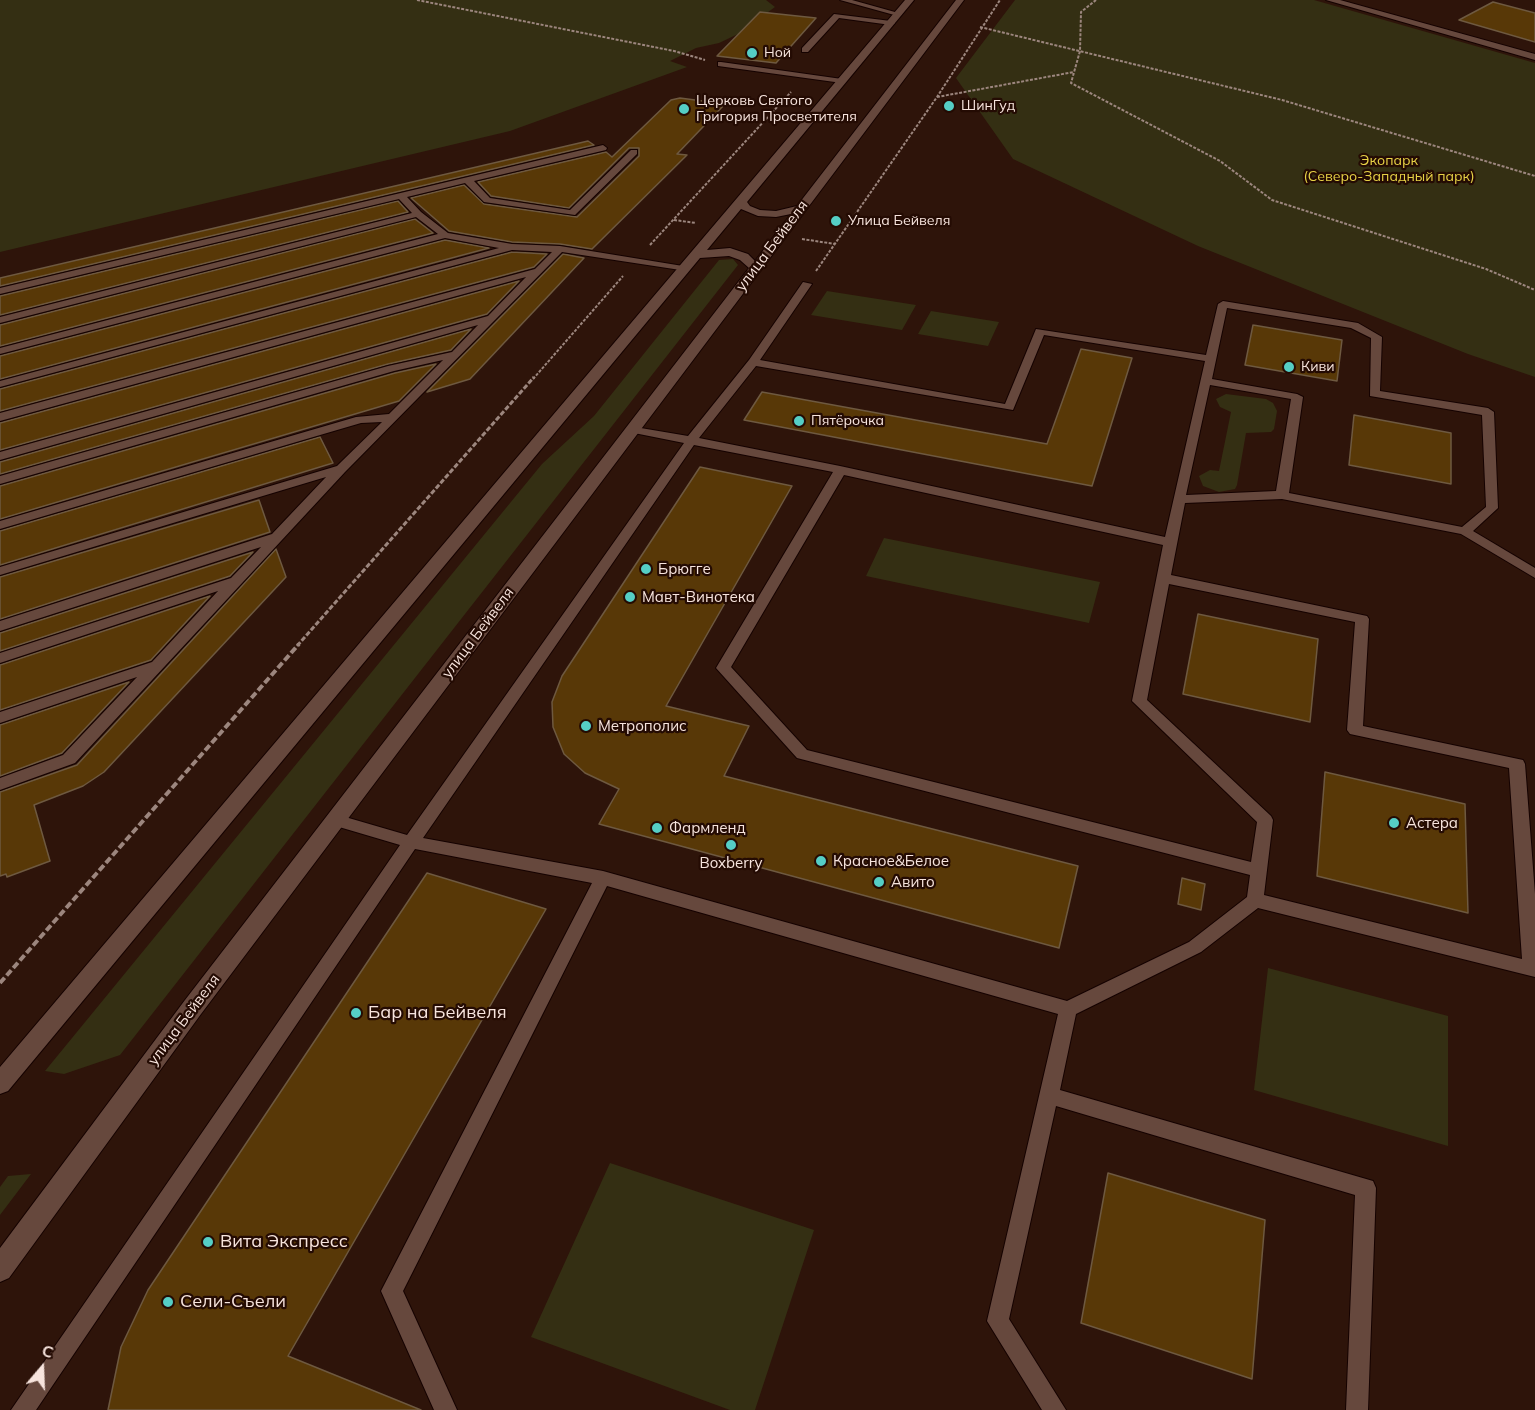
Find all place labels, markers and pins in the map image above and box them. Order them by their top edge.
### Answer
place label: Ной [764,45,791,61]
marker: Ной [745,46,759,60]
place label: Церковь Святого Григория Просветителя [696,93,857,125]
place label: ШинГуд [961,98,1015,114]
marker: ШинГуд [942,99,956,113]
marker: Церковь Святого Григория Просветителя [677,102,691,116]
place label: Улица Бейвеля [848,213,950,229]
marker: Улица Бейвеля [829,214,843,228]
place label: Киви [1301,359,1335,375]
marker: Киви [1282,360,1296,374]
place label: Пятёрочка [811,413,884,429]
marker: Пятёрочка [792,414,806,428]
place label: Брюгге [658,560,711,578]
marker: Брюгге [639,562,653,576]
place label: Мавт-Винотека [642,588,755,606]
marker: Мавт-Винотека [623,590,637,604]
place label: Метрополис [598,717,687,735]
marker: Метрополис [579,719,593,733]
place label: Астера [1406,814,1458,832]
marker: Астера [1387,816,1401,830]
place label: Фармленд [669,819,746,837]
marker: Фармленд [650,821,664,835]
marker: Boxberry [724,838,738,852]
place label: Красное&Белое [833,852,949,870]
place label: Boxberry [699,854,763,872]
marker: Красное&Белое [814,854,828,868]
place label: Авито [891,873,935,891]
marker: Авито [872,875,886,889]
place label: Бар на Бейвеля [368,1002,507,1024]
marker: Бар на Бейвеля [349,1006,363,1020]
place label: Вита Экспресс [220,1231,348,1253]
marker: Вита Экспресс [201,1235,215,1249]
place label: Сели-Съели [180,1291,286,1313]
marker: Сели-Съели [161,1295,175,1309]

